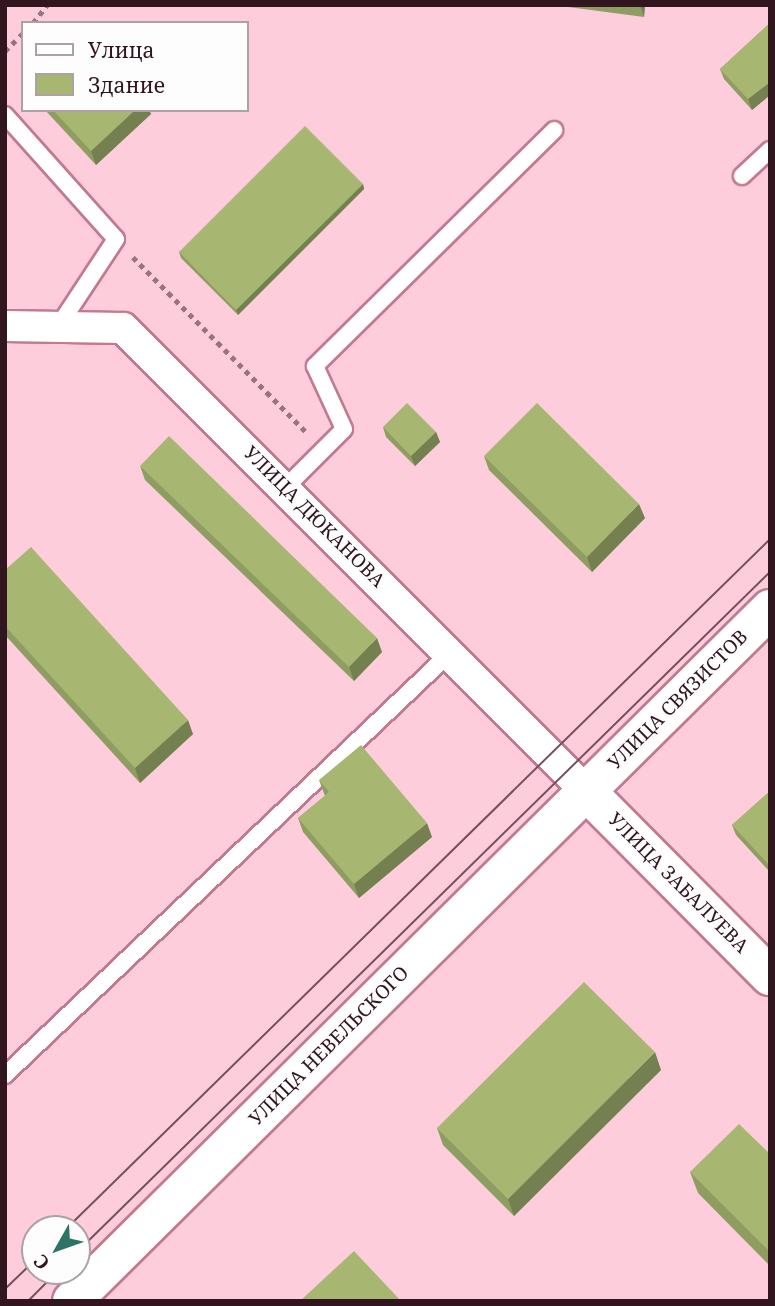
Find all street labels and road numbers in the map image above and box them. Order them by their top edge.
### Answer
street label: УЛИЦА ДЮКАНОВА [239,442,389,592]
street label: УЛИЦА СВЯЗИСТОВ [603,625,753,775]
street label: УЛИЦА ЗАБАЛУЕВА [603,808,753,958]
street label: УЛИЦА НЕВЕЛЬСКОГО [245,962,413,1130]

